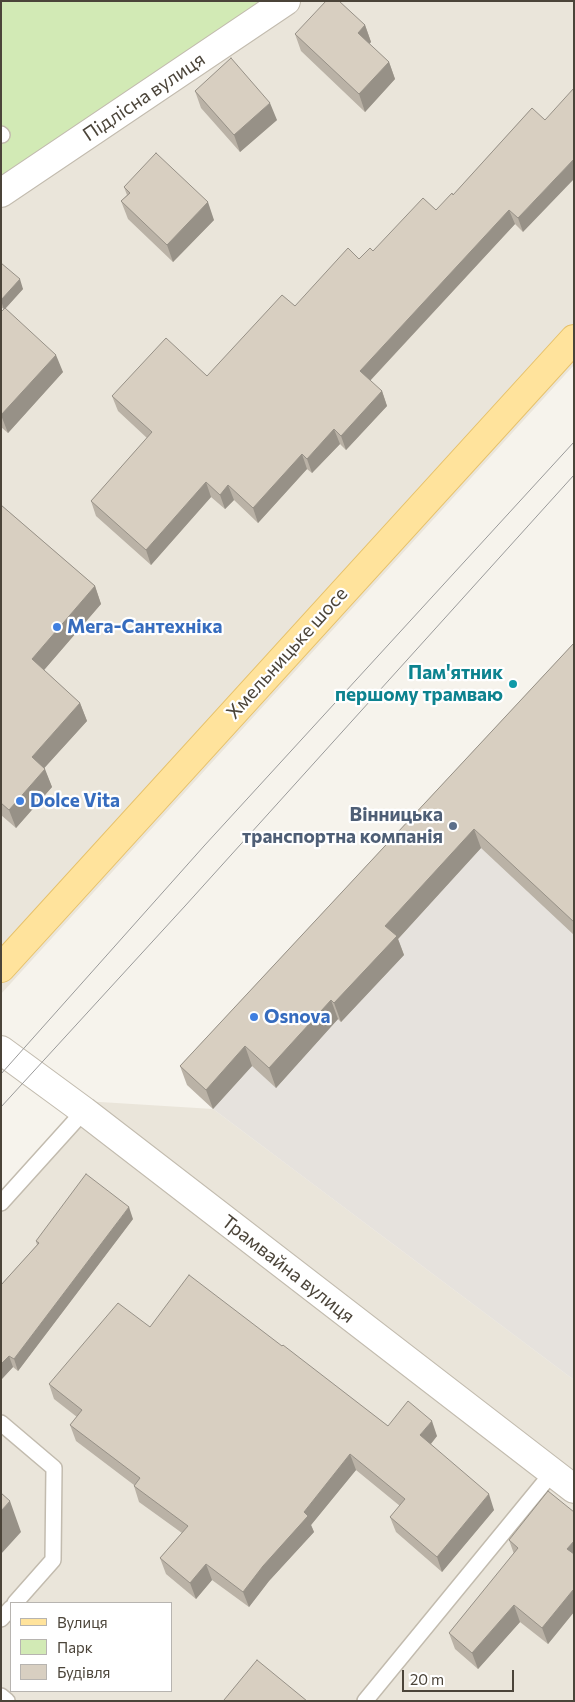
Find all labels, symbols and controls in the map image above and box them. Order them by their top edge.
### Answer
street label: Підлісна вулиця [79,48,209,146]
street label: Хмельницьке шосе [222,582,352,724]
place label: Мега-Сантехніка [67,616,222,638]
marker: Мега-Сантехніка [51,621,63,633]
place label: Пам'ятник першому трамваю [335,662,503,706]
marker: Пам'ятник першому трамваю [507,678,519,690]
place label: Dolce Vita [30,790,120,812]
marker: Dolce Vita [14,795,26,807]
place label: Вінницька транспортна компанія [242,804,443,848]
marker: Вінницька транспортна компанія [447,820,459,832]
place label: Osnova [264,1006,330,1028]
marker: Osnova [248,1011,260,1023]
street label: Трамвайна вулиця [217,1210,359,1328]
legend [10,1602,172,1692]
text: Вулиця [57,1613,108,1631]
text: Парк [57,1638,93,1656]
scale bar [405,1660,518,1692]
text: Будівля [57,1663,110,1681]
text: 20 m [410,1670,444,1688]

